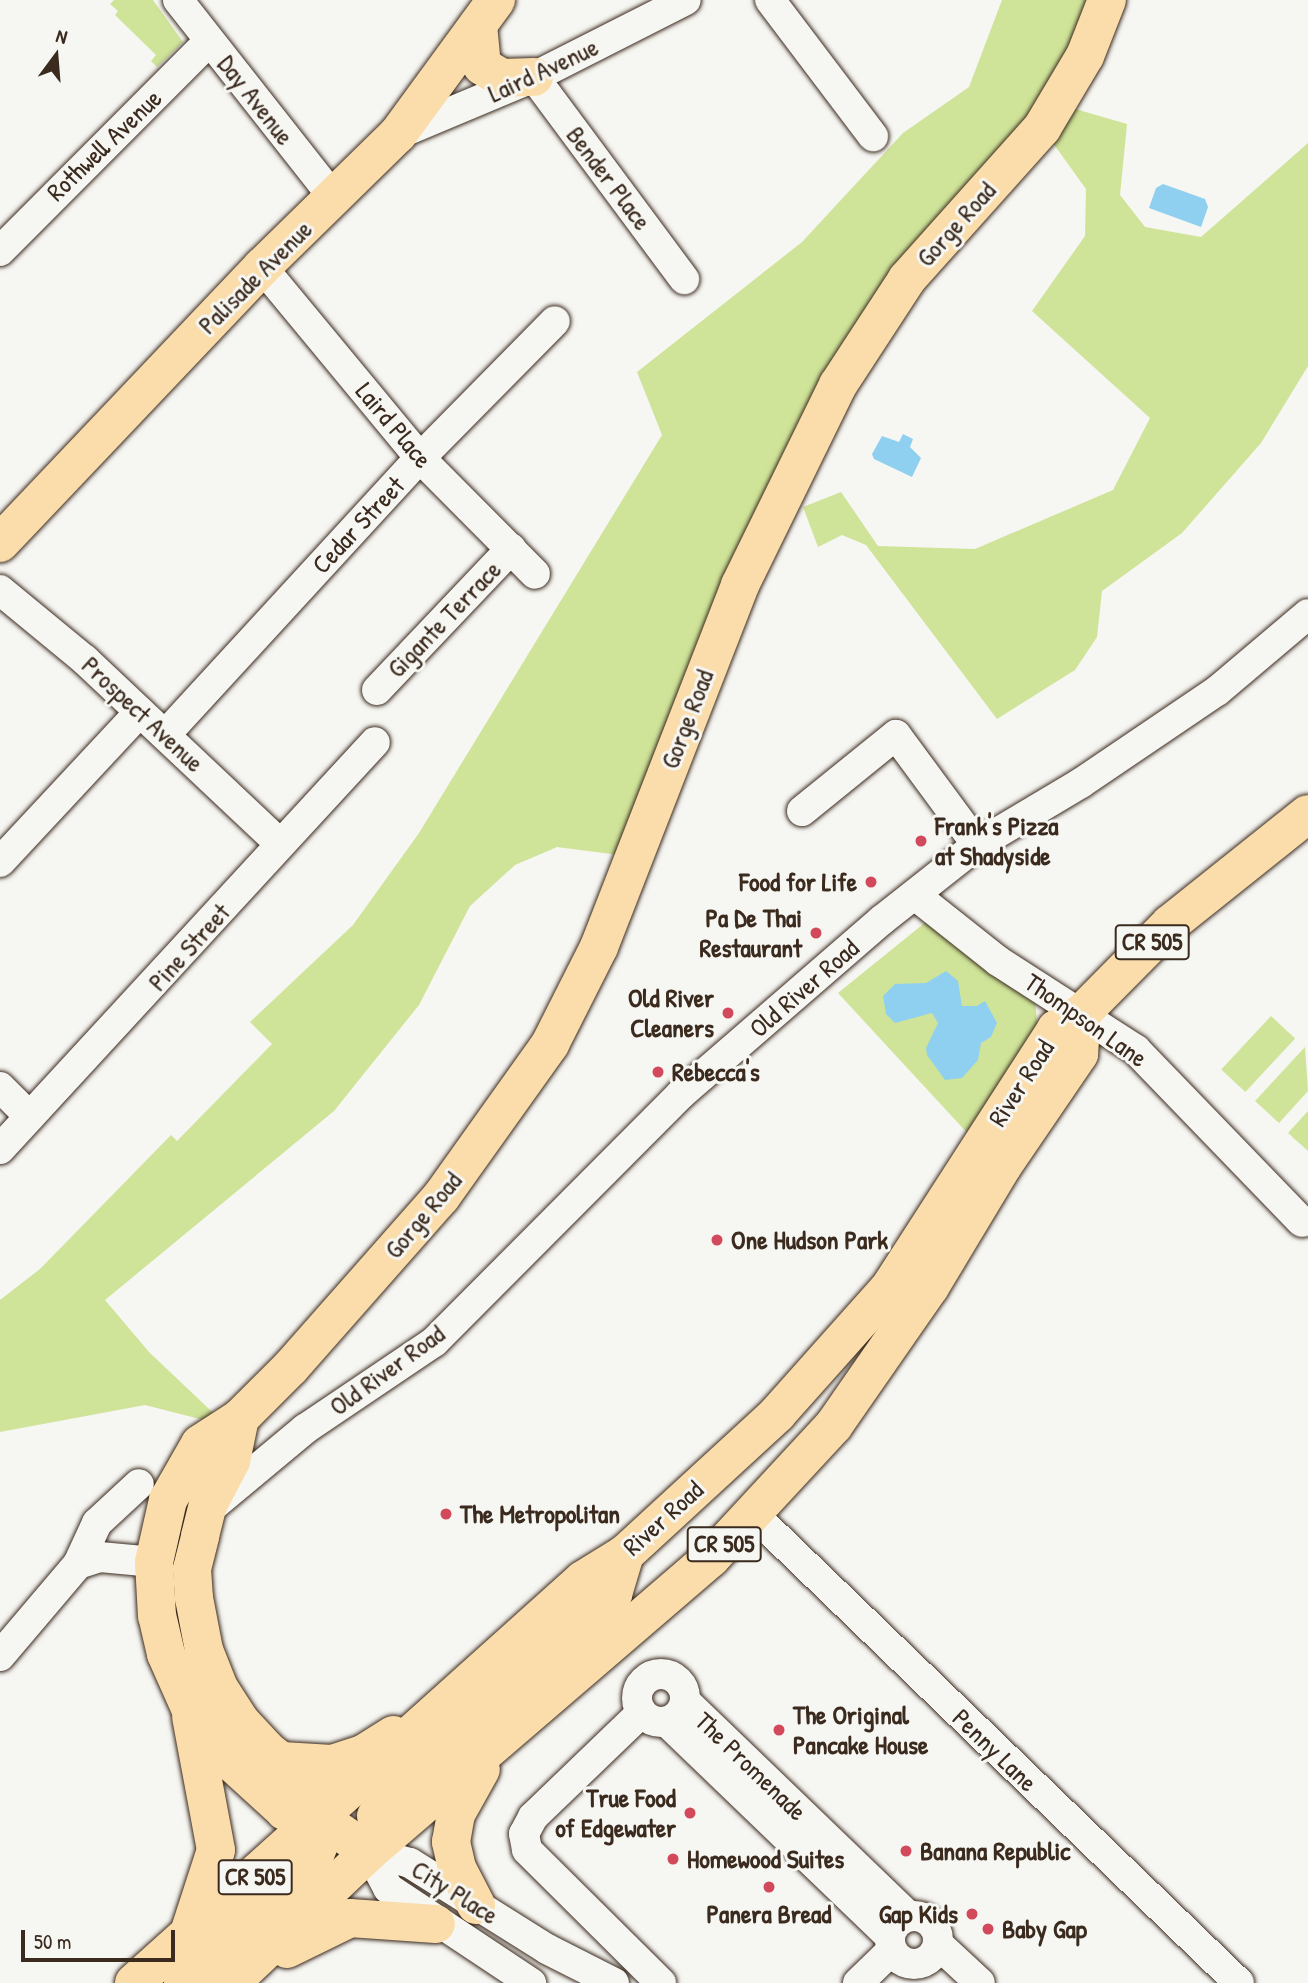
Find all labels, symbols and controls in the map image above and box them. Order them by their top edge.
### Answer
north arrow [21,21,91,91]
text: N [53,22,70,50]
street label: Laird Avenue [483,31,603,109]
street label: Day Avenue [211,49,301,151]
street label: Rothwell Avenue [40,82,168,208]
street label: Bender Place [560,120,658,236]
street label: Gorge Road [910,175,1002,273]
street label: Palisade Avenue [192,214,318,340]
street label: Laird Place [349,376,439,474]
street label: Cedar Street [305,470,411,580]
street label: Gigante Terrace [381,554,507,684]
street label: Prospect Avenue [76,650,210,778]
street label: Gorge Road [654,665,720,773]
place label: Frank's Pizza at Shadyside [935,810,1059,872]
marker: Frank's Pizza at Shadyside [913,833,929,849]
place label: Food for Life [739,866,857,898]
marker: Food for Life [863,874,879,890]
street label: Pine Street [142,897,236,997]
place label: Pa De Thai Restaurant [699,902,802,964]
road number: CR 505 [1114,922,1190,962]
marker: Pa De Thai Restaurant [808,925,824,941]
street label: Old River Road [743,932,865,1044]
street label: Thompson Lane [1019,966,1153,1074]
place label: Old River Cleaners [628,982,714,1044]
marker: Old River Cleaners [720,1005,736,1021]
street label: River Road [982,1034,1060,1132]
place label: Rebecca's [672,1056,760,1088]
marker: Rebecca's [650,1064,666,1080]
street label: Gorge Road [378,1165,468,1265]
place label: One Hudson Park [731,1224,888,1256]
marker: One Hudson Park [709,1232,725,1248]
street label: Old River Road [323,1318,451,1422]
street label: River Road [617,1474,709,1562]
place label: The Metropolitan [460,1498,620,1530]
marker: The Metropolitan [438,1506,454,1522]
road number: CR 505 [686,1524,762,1564]
place label: The Original Pancake House [793,1699,928,1760]
street label: Penny Lane [946,1702,1044,1798]
street label: The Promenade [689,1705,813,1827]
marker: The Original Pancake House [771,1722,787,1738]
place label: True Food of Edgewater [555,1782,676,1843]
marker: True Food of Edgewater [682,1805,698,1821]
place label: Banana Republic [920,1835,1070,1867]
place label: Homewood Suites [687,1843,844,1875]
marker: Banana Republic [898,1843,914,1859]
marker: Homewood Suites [665,1851,681,1867]
street label: City Place [406,1853,504,1931]
road number: CR 505 [216,1856,294,1898]
marker: Panera Bread [761,1879,777,1895]
place label: Panera Bread [707,1898,831,1930]
place label: Gap Kids [879,1898,958,1930]
marker: Gap Kids [964,1906,980,1922]
place label: Baby Gap [1002,1913,1087,1945]
scale bar [24,1916,178,1960]
marker: Baby Gap [980,1921,996,1937]
text: 50 m [34,1927,71,1956]

